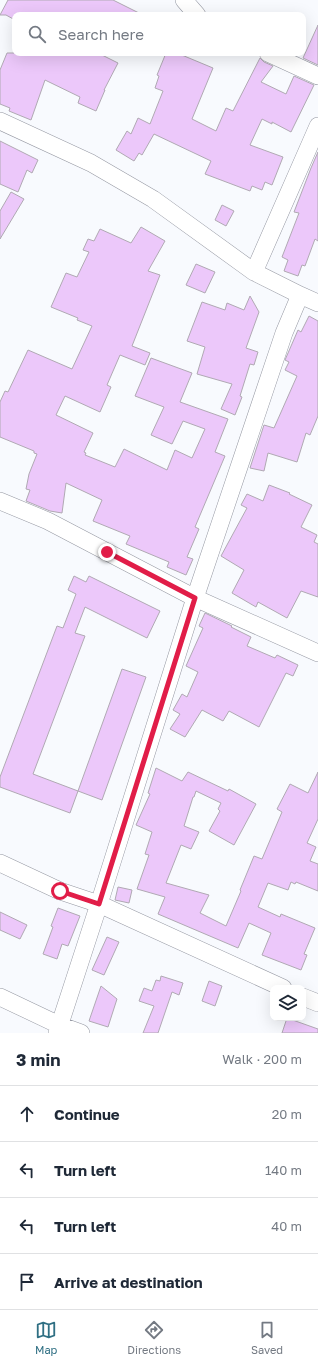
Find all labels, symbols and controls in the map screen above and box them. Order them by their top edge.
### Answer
search box [12,12,306,56]
icon: search [26,23,48,45]
text: Search here [58,25,144,43]
route end [98,543,116,561]
route start [51,882,69,900]
map controls [270,985,306,1021]
button: layers [270,985,306,1021]
text: 3 min [16,1049,60,1070]
text: Walk · 200 m [222,1051,302,1067]
icon: ahead [16,1103,38,1125]
text: Continue [54,1105,120,1123]
text: 20 m [272,1106,302,1122]
icon: left [16,1159,38,1181]
text: Turn left [54,1161,116,1179]
text: 140 m [265,1162,302,1178]
icon: left [16,1215,38,1237]
text: Turn left [54,1217,116,1235]
text: 40 m [271,1218,302,1234]
icon: arrive [16,1271,38,1293]
text: Arrive at destination [54,1273,203,1291]
tab: Map [35,1319,57,1356]
tab: Directions [127,1319,181,1356]
tab: Saved [251,1319,283,1356]

